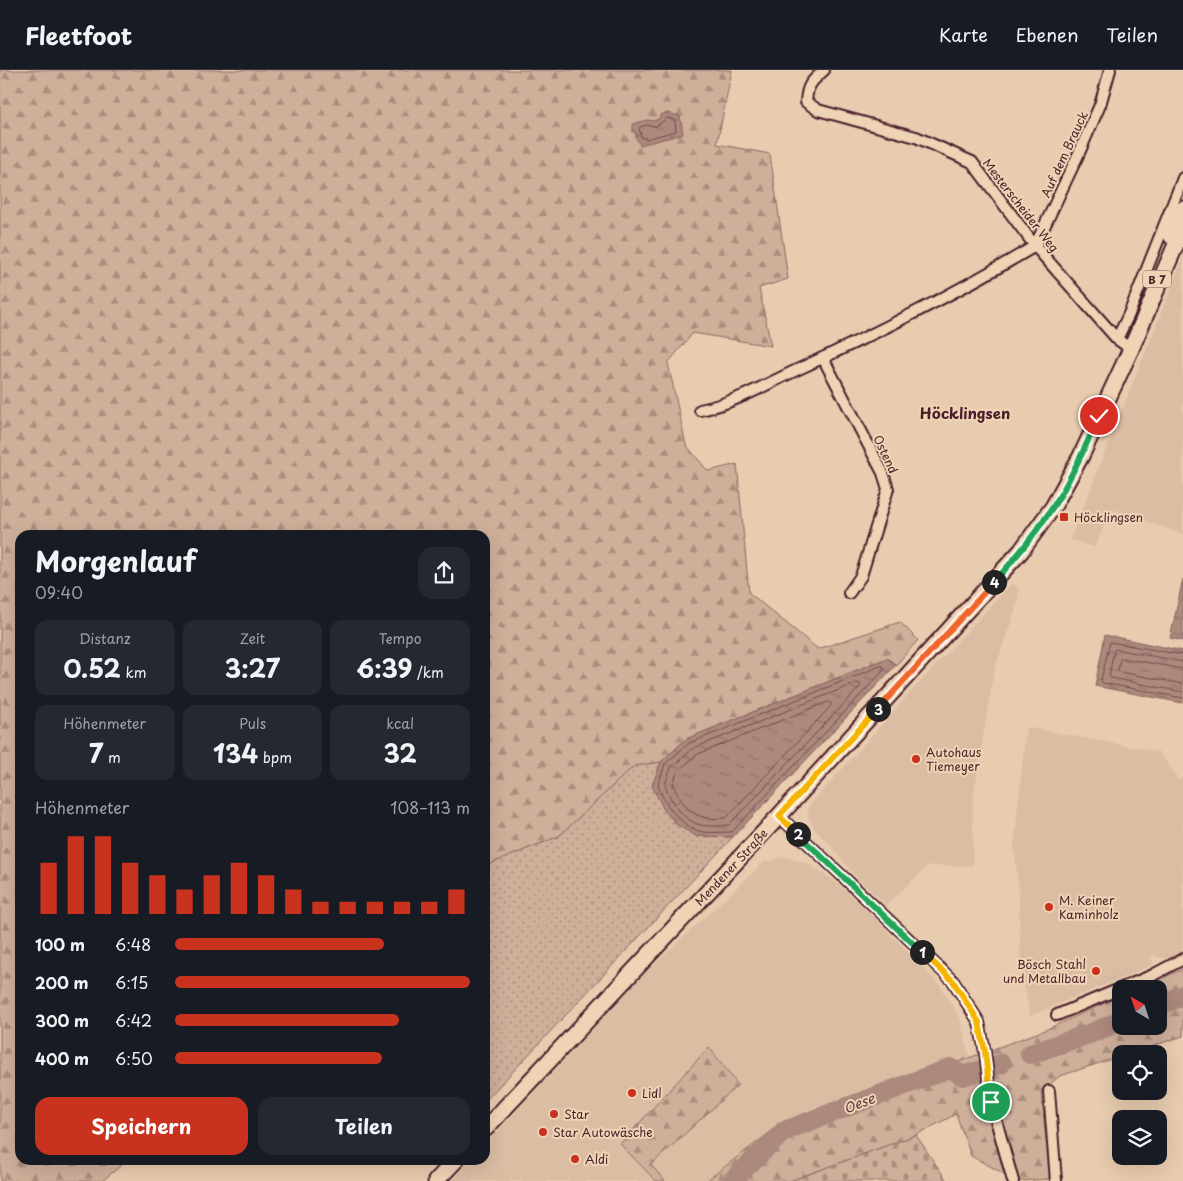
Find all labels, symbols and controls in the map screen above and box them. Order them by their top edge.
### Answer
text: Fleetfoot [25,17,132,53]
text: Karte [939,21,988,48]
text: Ebenen [1016,21,1079,48]
text: Teilen [1107,21,1158,48]
street label: Auf dem Brauck [1036,108,1092,200]
street label: Mesterscheider Weg [979,154,1063,256]
road number: B 7 [1143,270,1171,288]
pin [1078,395,1120,437]
district label: Höcklingsen [920,401,1010,424]
icon: check [1085,402,1113,430]
street label: Ostend [869,432,903,476]
place label: Höcklingsen [1074,508,1143,526]
marker: Höcklingsen [1058,511,1070,523]
text: Morgenlauf [35,539,196,582]
button: share [418,547,470,599]
pin: 4 [982,570,1006,594]
text: 4 [990,572,999,593]
text: 09:40 [35,580,83,604]
text: Distanz [79,628,131,649]
text: Zeit [240,628,265,649]
text: Tempo [379,628,422,649]
text: 0.52 [63,649,121,687]
text: 3:27 [225,649,280,687]
text: 6:39 [357,649,412,687]
text: km [121,662,147,683]
text: /km [412,662,444,683]
pin: 3 [866,696,890,722]
text: 3 [874,699,883,720]
text: Höhenmeter [64,713,146,734]
text: Puls [239,713,266,734]
text: kcal [386,713,414,734]
text: 7 [89,734,103,772]
text: 134 [213,734,258,772]
text: 32 [383,734,417,772]
place label: Autohaus Tiemeyer [926,743,982,775]
text: m [103,747,121,768]
text: bpm [258,747,292,768]
marker: Autohaus Tiemeyer [910,753,922,765]
text: Höhenmeter [35,795,129,819]
text: 108–113 m [390,795,470,819]
pin: 2 [786,822,810,846]
street label: Mendener Straße [690,824,772,910]
text: 2 [794,824,803,845]
place label: M. Keiner Kaminholz [1059,891,1119,923]
marker: M. Keiner Kaminholz [1043,901,1055,913]
text: 100 m [35,932,85,956]
text: 6:48 [115,932,151,956]
pin: 1 [910,940,934,964]
text: 1 [919,942,926,963]
place label: Bösch Stahl und Metallbau [1003,955,1086,987]
marker: Bösch Stahl und Metallbau [1090,965,1102,977]
text: 200 m [35,970,89,994]
text: 6:15 [115,970,148,994]
north arrow [1112,980,1168,1035]
map controls [1112,980,1167,1165]
text: 300 m [35,1008,89,1032]
text: 6:42 [115,1008,152,1032]
button: locate [1112,1045,1167,1100]
text: 400 m [35,1046,89,1070]
text: 6:50 [115,1046,153,1070]
pin [970,1081,1012,1123]
place label: Lidl [642,1084,662,1102]
marker: Lidl [626,1087,638,1099]
water label: Oese [840,1087,879,1119]
icon: arrive [977,1088,1005,1116]
button: Speichern [35,1097,248,1155]
button: Teilen [258,1097,470,1155]
place label: Star [564,1105,590,1123]
marker: Star [548,1108,560,1120]
button: layers [1112,1110,1167,1165]
place label: Star Autowäsche [553,1123,653,1141]
marker: Star Autowäsche [537,1126,549,1138]
place label: Aldi [585,1150,608,1168]
marker: Aldi [569,1153,581,1165]

